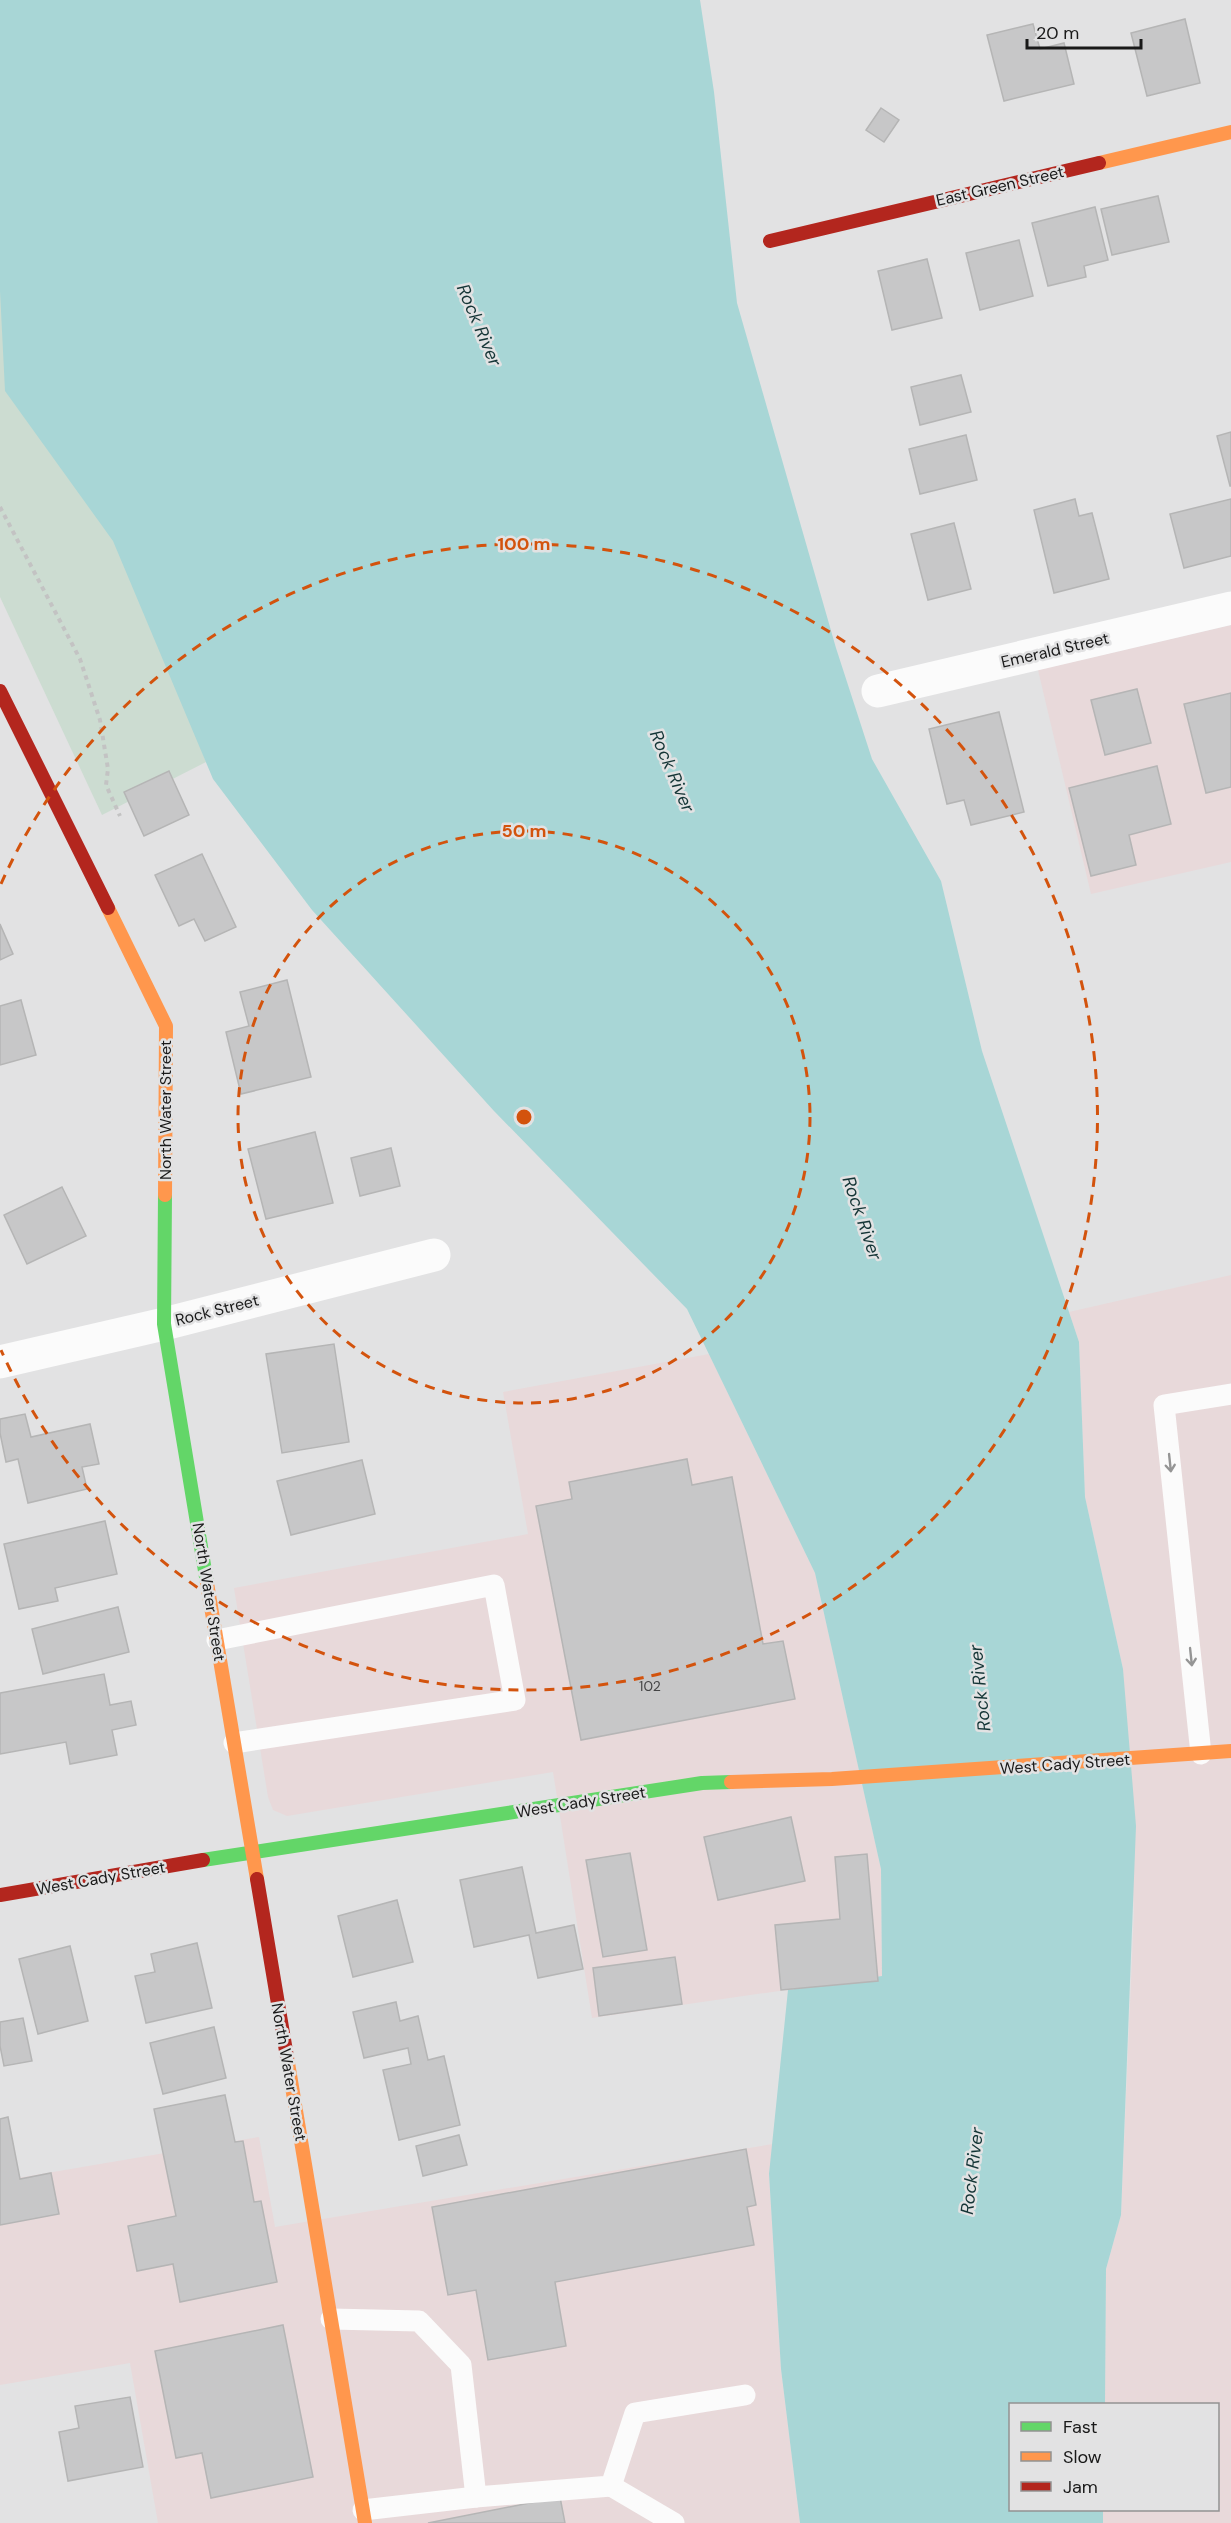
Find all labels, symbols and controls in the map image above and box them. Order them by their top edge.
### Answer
scale bar [1027,12,1141,50]
text: 20 m [1036,21,1079,45]
street label: East Green Street [934,161,1066,211]
water label: Rock River [451,280,508,371]
text: 100 m [497,532,551,556]
street label: Emerald Street [999,627,1111,673]
water label: Rock River [644,726,701,817]
text: 50 m [501,819,547,843]
street label: North Water Street [155,1040,176,1180]
centre of rings [514,1107,534,1127]
water label: Rock River [836,1173,888,1264]
street label: Rock Street [173,1289,261,1331]
one-way arrow [1165,1453,1176,1473]
street label: North Water Street [188,1521,230,1663]
water label: Rock River [963,1642,996,1733]
one-way arrow [1186,1647,1197,1667]
house number: 102 [639,1677,661,1695]
street label: West Cady Street [999,1749,1131,1779]
street label: West Cady Street [515,1781,647,1823]
street label: West Cady Street [35,1856,167,1900]
street label: North Water Street [267,2001,311,2143]
water label: Rock River [955,2125,989,2216]
legend [1009,2403,1219,2511]
text: Fast [1063,2415,1098,2439]
text: Slow [1063,2445,1102,2469]
text: Jam [1063,2475,1098,2499]

